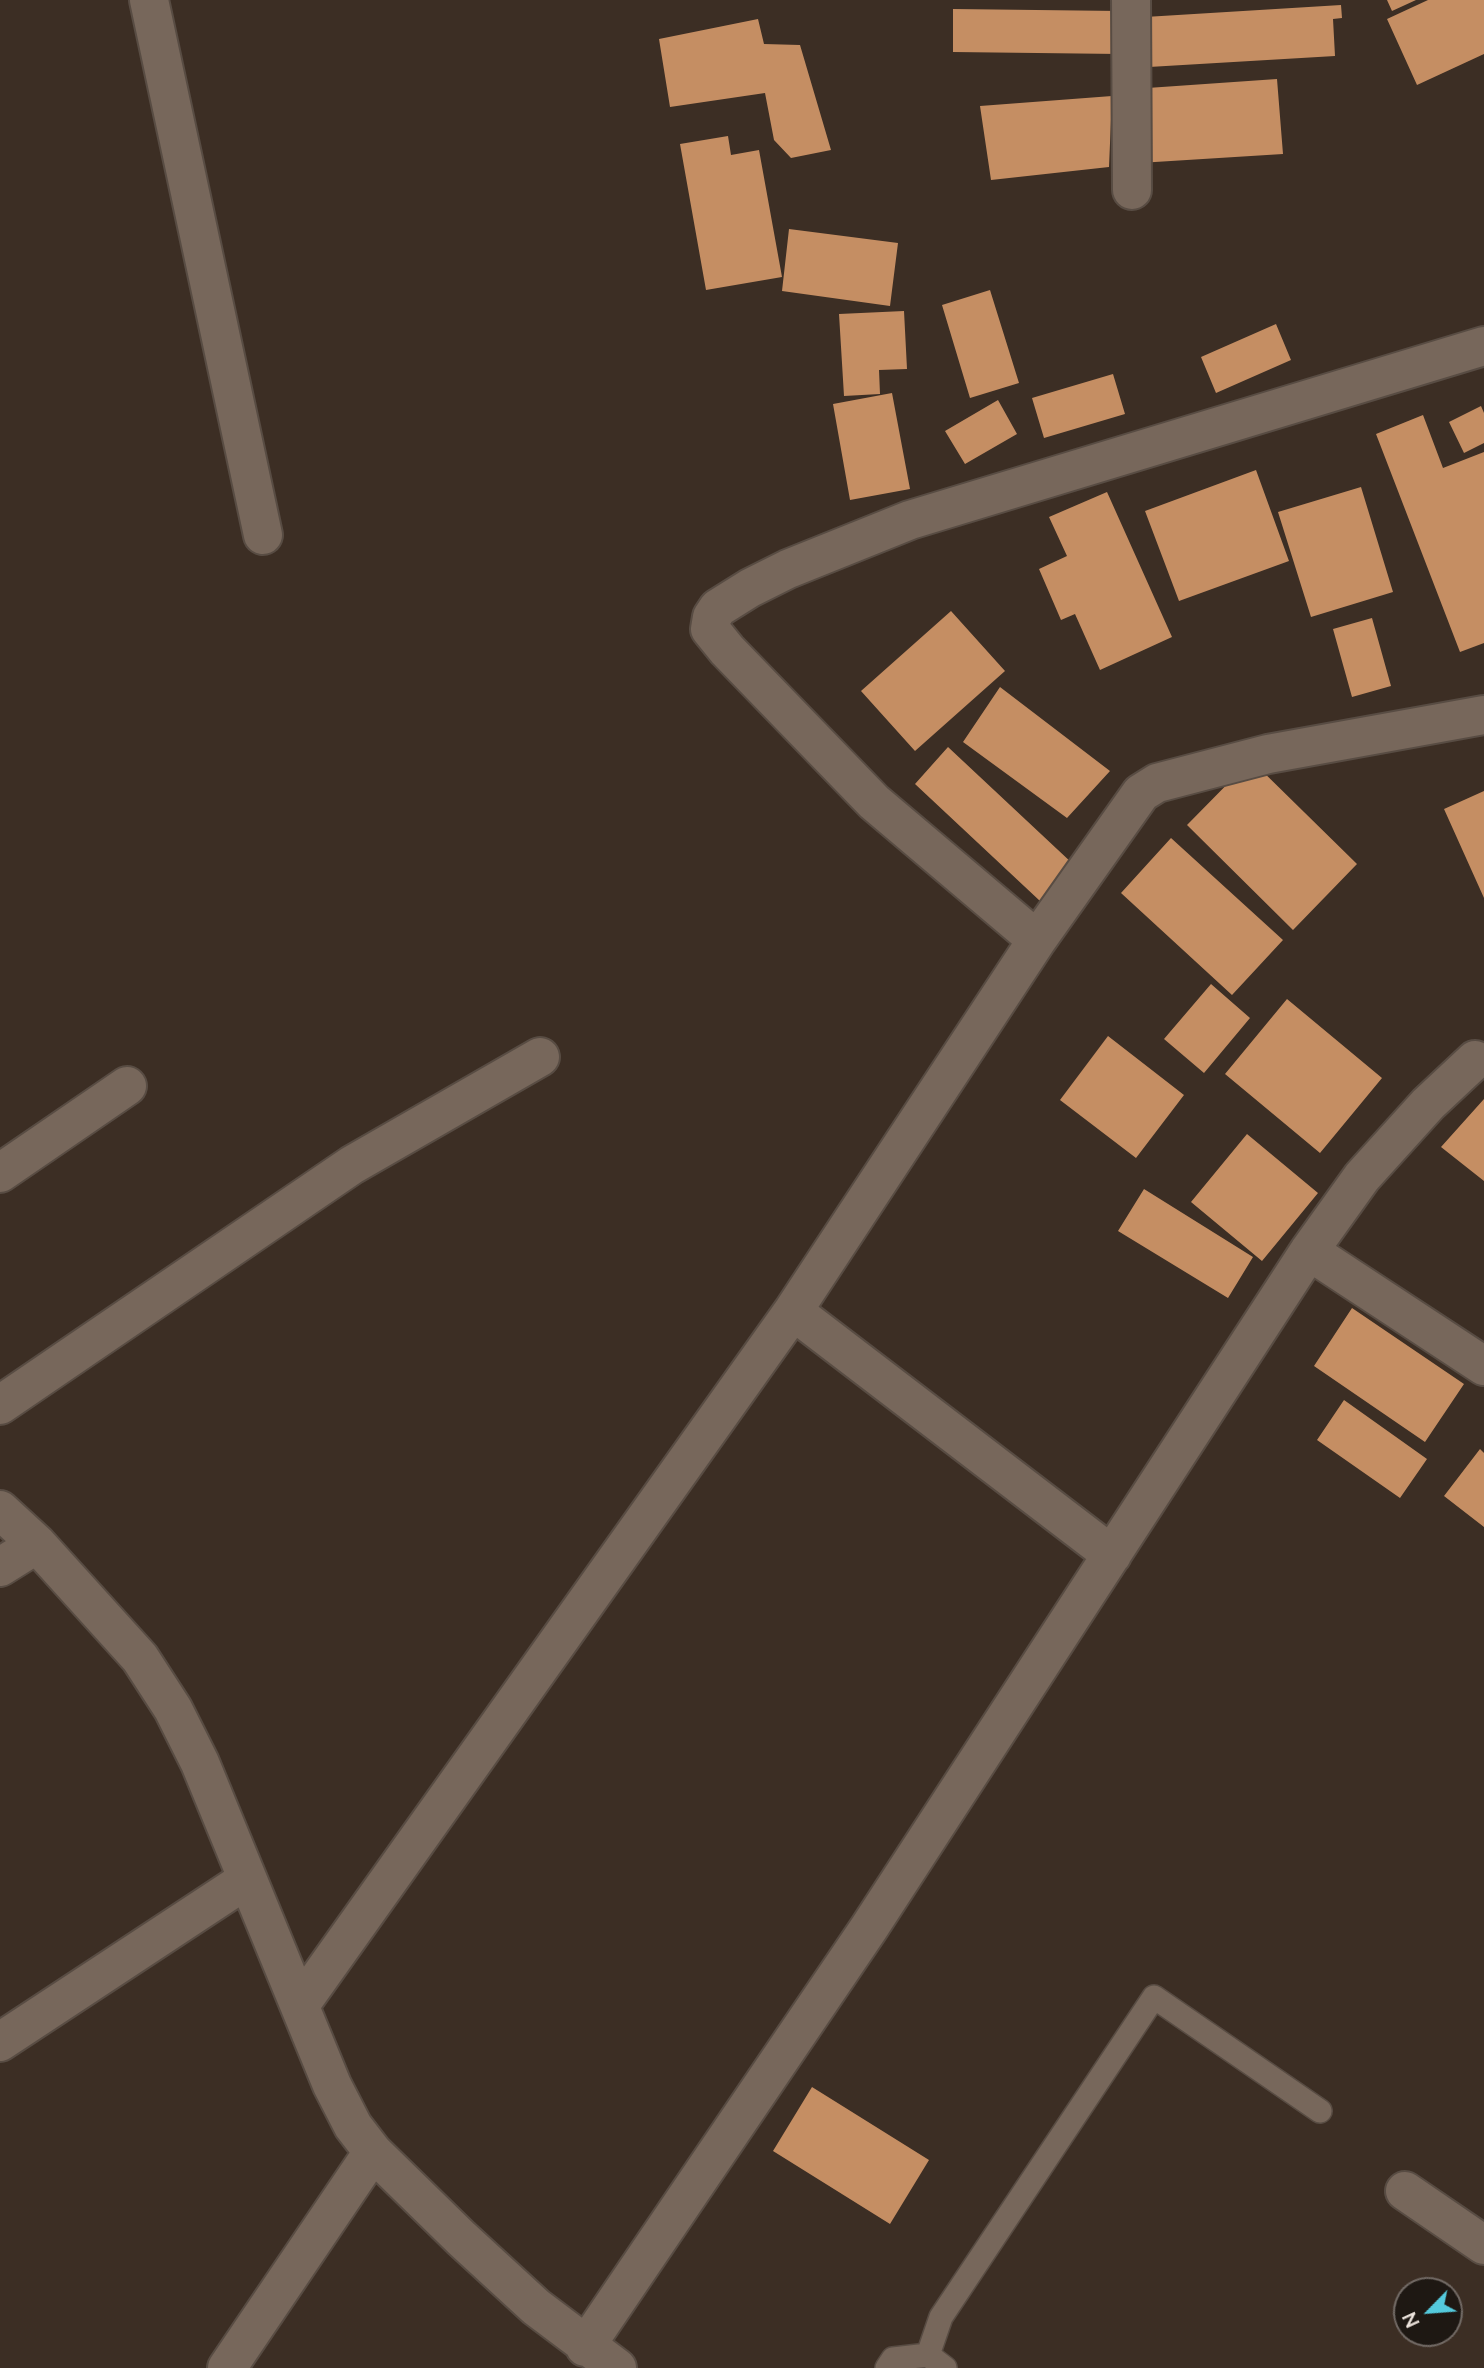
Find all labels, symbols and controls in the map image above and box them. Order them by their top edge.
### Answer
north arrow [1393,2277,1463,2347]
text: N [1397,2309,1424,2332]

